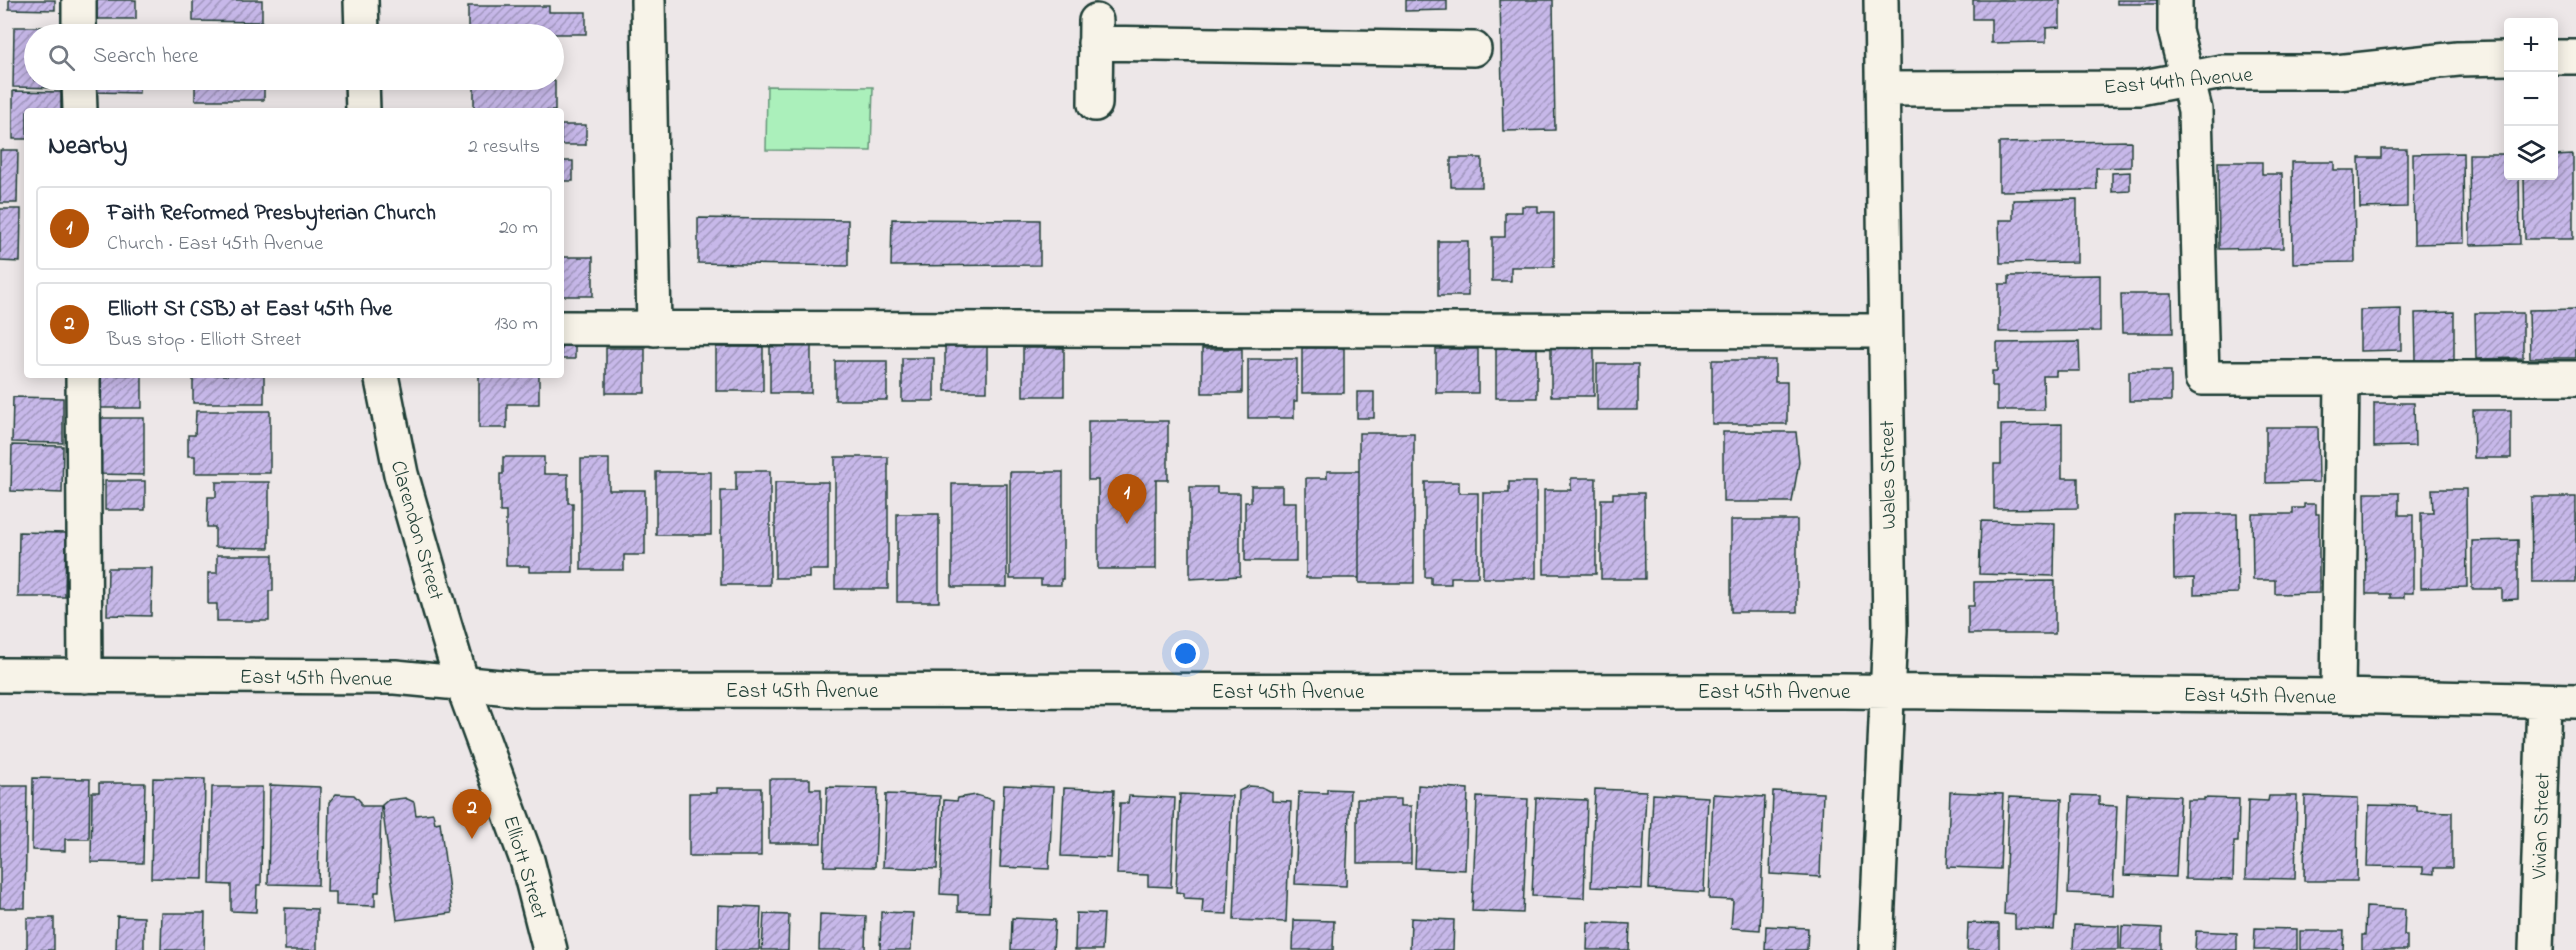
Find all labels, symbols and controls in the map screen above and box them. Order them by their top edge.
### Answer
map controls [2504,18,2558,180]
button: + [2504,18,2558,72]
search box [24,24,564,90]
icon: search [45,41,78,74]
text: Search here [93,41,198,73]
street label: East 44th Avenue [2102,60,2255,103]
button: − [2504,72,2558,126]
button: layers [2504,126,2558,180]
text: Nearby [48,128,127,166]
text: 2 results [468,133,540,162]
text: Faith Reformed Presbyterian Church [107,198,436,230]
text: 1 [66,214,73,243]
text: 20 m [499,214,538,243]
text: Church · East 45th Avenue [107,230,323,259]
text: Elliott St (SB) at East 45th Ave [107,294,392,326]
text: 2 [65,310,74,339]
text: 130 m [494,310,538,339]
text: Bus stop · Elliott Street [107,326,301,355]
street label: Wales Street [1873,420,1905,530]
street label: Clarendon Street [382,457,450,604]
pin: 1 [1108,474,1146,524]
your location [1171,639,1200,668]
street label: East 45th Avenue [239,663,393,695]
street label: East 45th Avenue [726,677,879,707]
street label: East 45th Avenue [1212,678,1365,708]
street label: East 45th Avenue [1698,678,1851,708]
street label: East 45th Avenue [2183,681,2337,713]
street label: Vivian Street [2525,772,2559,881]
pin: 2 [452,790,492,839]
street label: Elliott Street [494,812,554,923]

